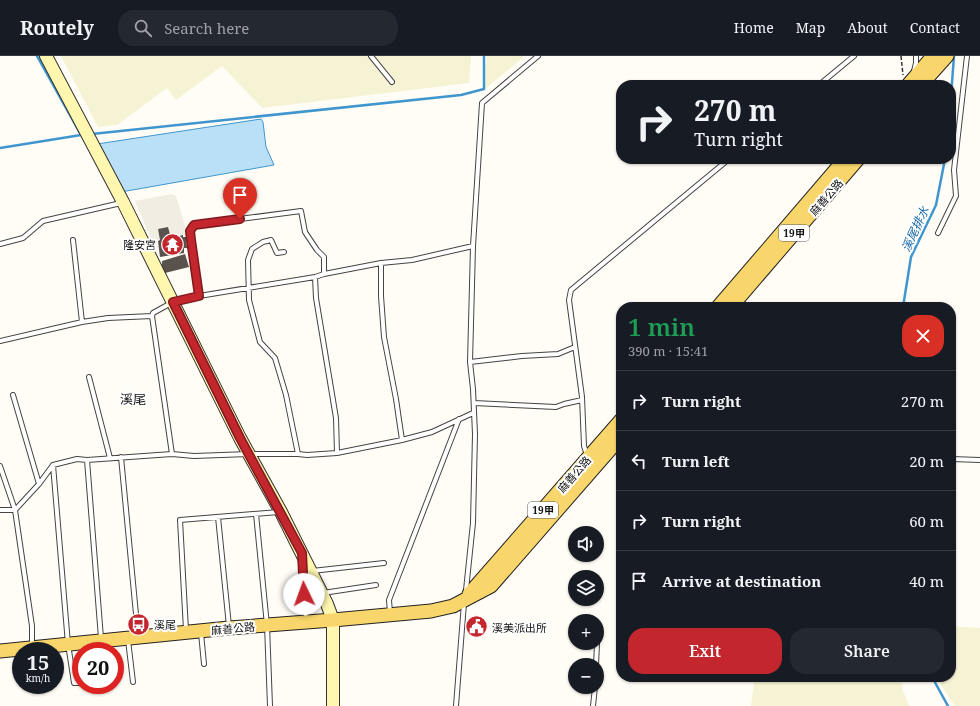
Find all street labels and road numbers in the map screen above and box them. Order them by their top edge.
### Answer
street label: 麻善公路 [806,175,846,219]
road number: 19甲 [779,225,809,241]
street label: 麻善公路 [554,452,594,496]
road number: 19甲 [528,502,558,518]
street label: 麻善公路 [210,619,256,637]

